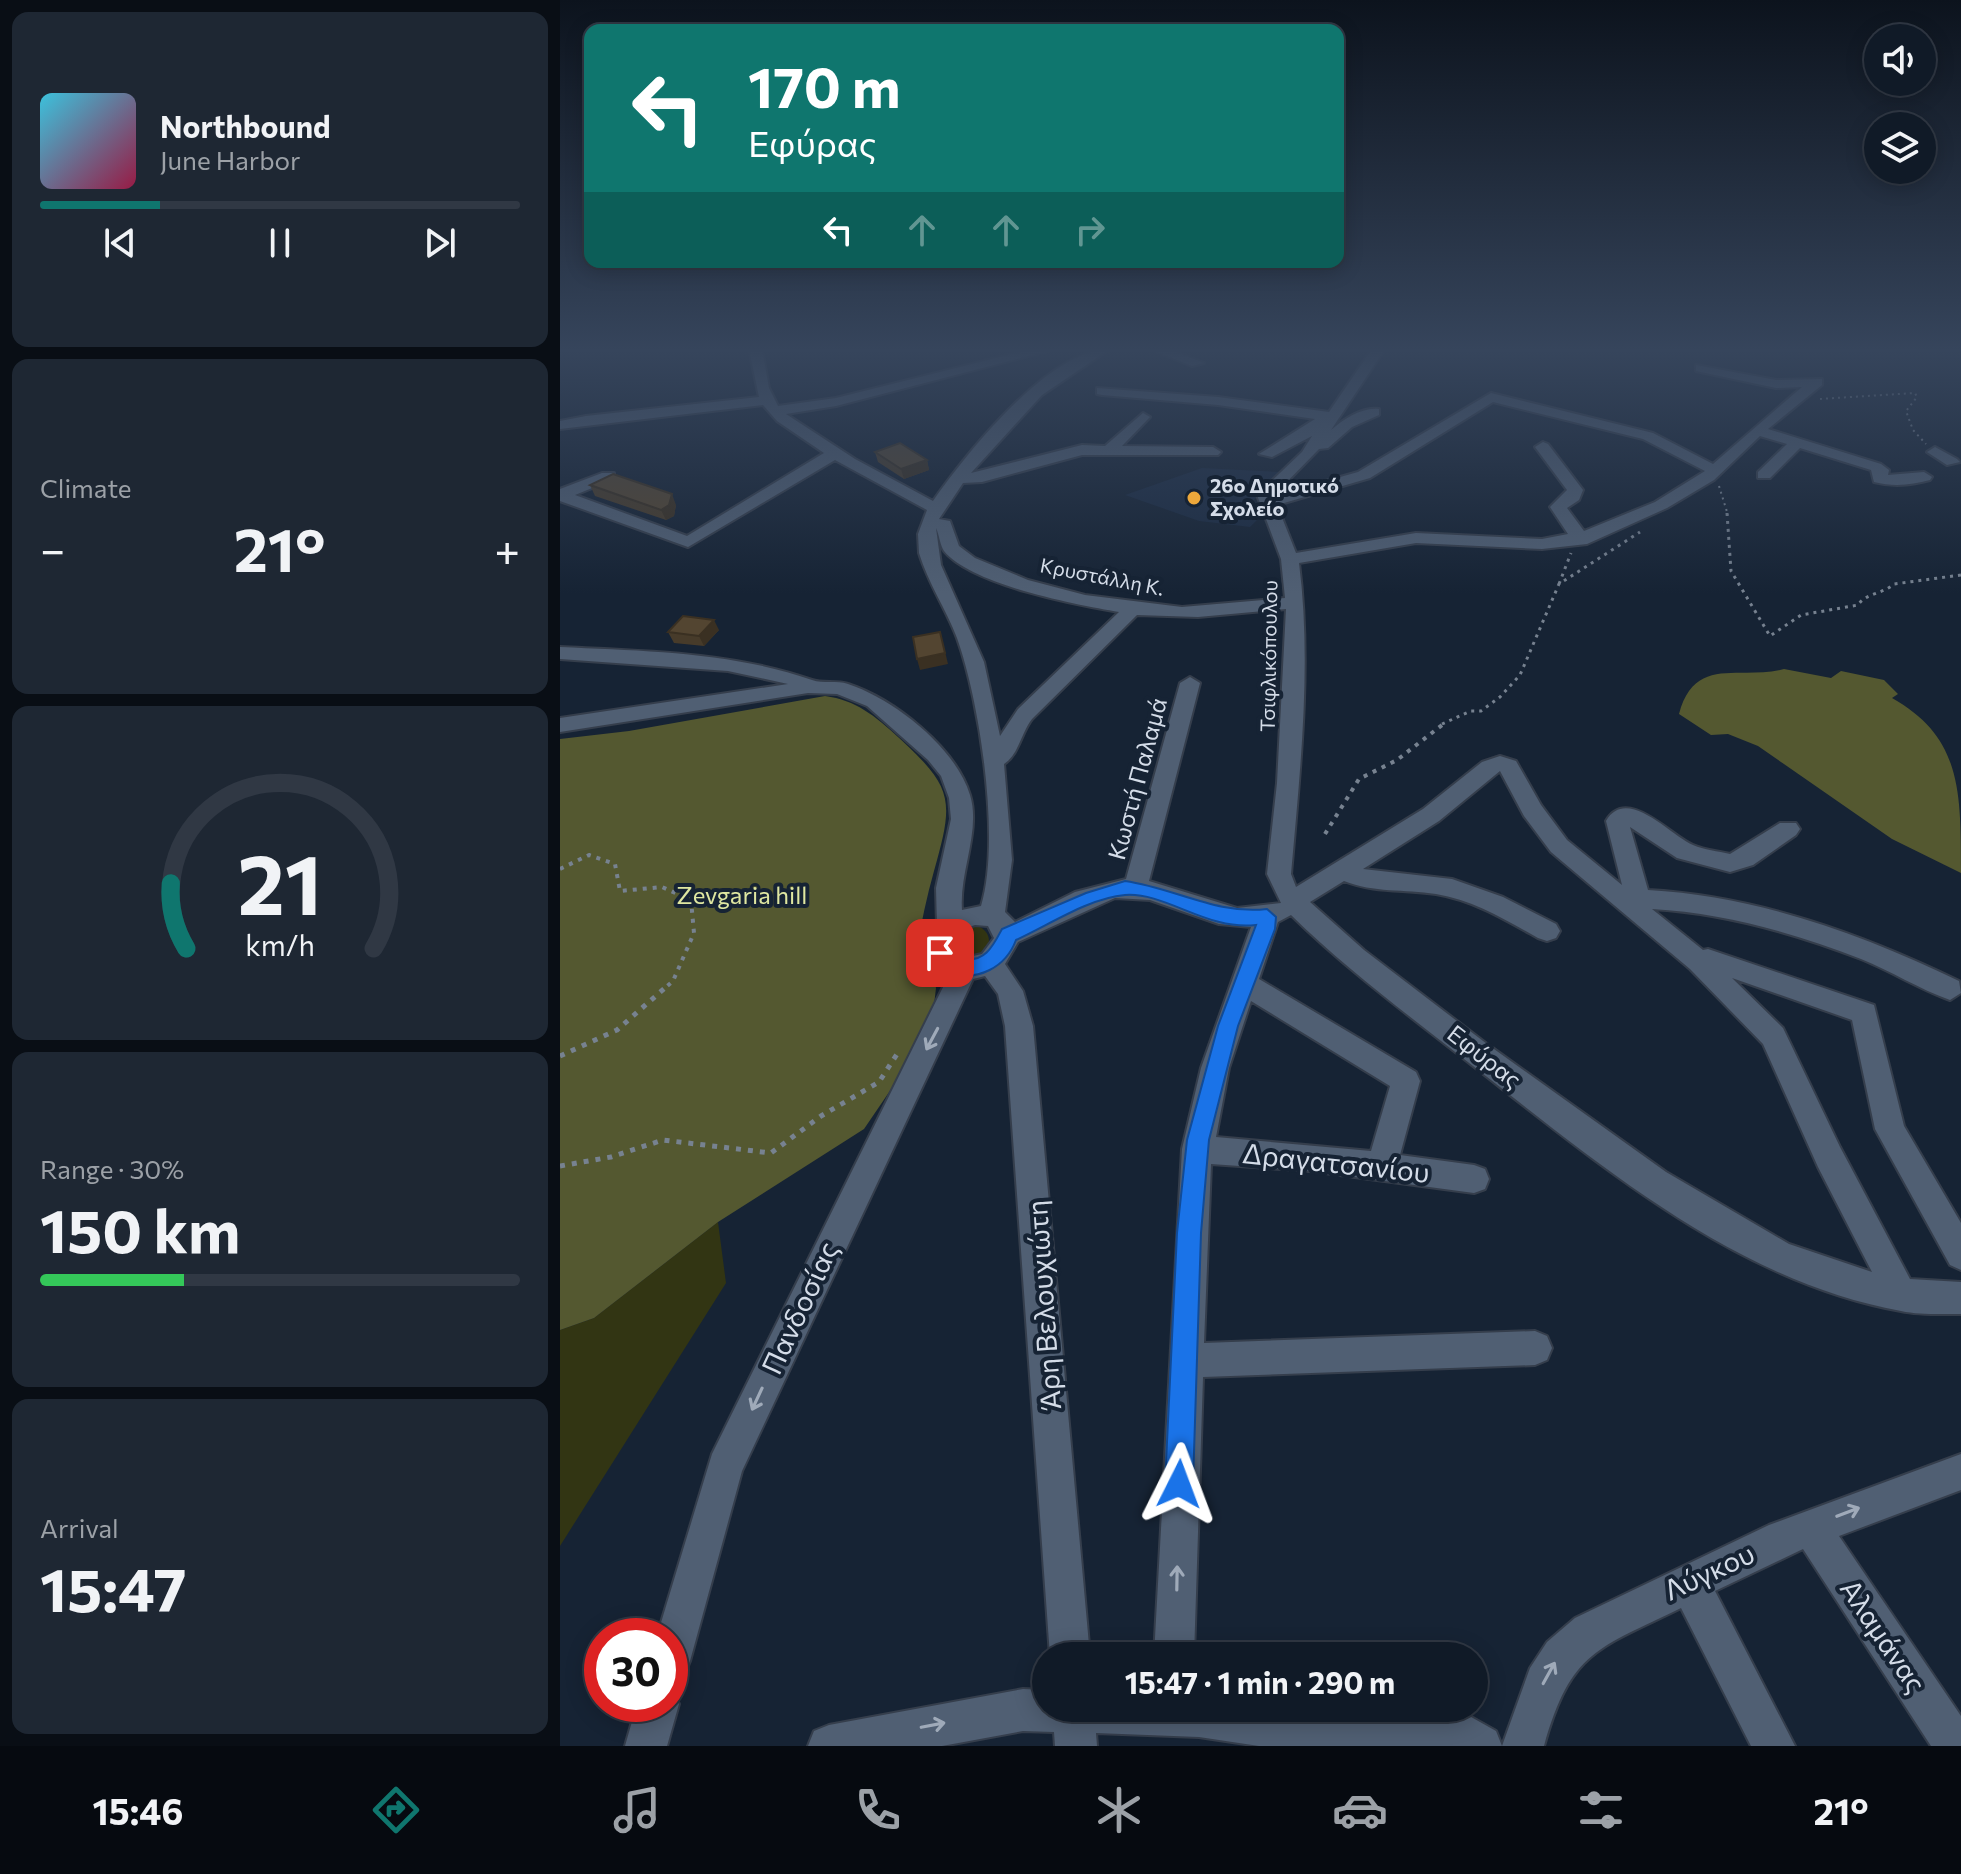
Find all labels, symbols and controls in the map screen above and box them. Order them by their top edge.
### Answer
map controls [1864,24,1936,184]
button: sound [1864,24,1936,96]
text: 170 m [748,51,901,120]
icon: left [616,56,720,160]
text: Northbound [160,107,331,144]
button: layers [1864,112,1936,184]
text: Εφύρας [748,120,876,164]
text: June Harbor [160,144,300,175]
icon: left [816,208,860,252]
icon: ahead [900,208,944,252]
icon: ahead [984,208,1028,252]
icon: right [1068,208,1112,252]
icon: previous [98,221,142,265]
icon: pause [258,221,302,265]
icon: next [418,221,462,265]
text: Climate [40,472,132,503]
place label: 26ο Δημοτικό Σχολείο [1210,473,1339,520]
marker: 26ο Δημοτικό Σχολείο [1185,489,1203,507]
text: 21° [234,511,326,584]
text: − [40,521,65,575]
text: + [494,521,520,575]
street label: Κρυστάλλη Κ. [1038,552,1166,600]
street label: Τσιφλικόπουλου [1255,580,1281,732]
street label: Κωστή Παλαμά [1101,694,1172,863]
text: 21 [238,830,322,932]
park label: Zevgaria hill [677,880,807,909]
pin [906,919,974,987]
text: km/h [245,927,315,962]
icon: arrive [918,931,962,975]
street label: Εφύρας [1442,1018,1528,1094]
one-way arrow [923,1027,939,1050]
street label: Δραγατσανίου [1241,1135,1431,1189]
text: Range · 30% [40,1153,184,1184]
text: 150 km [40,1192,240,1265]
street label: Άρη Βελουχιώτη [1019,1199,1067,1412]
street label: Πανδοσίας [754,1236,845,1379]
one-way arrow [749,1387,764,1411]
position arrow [1137,1442,1221,1526]
one-way arrow [1835,1504,1860,1518]
text: Arrival [40,1512,119,1543]
street label: Λύγκου [1658,1535,1759,1607]
text: 15:47 [40,1551,187,1624]
one-way arrow [1169,1565,1184,1592]
street label: Αλαμάνας [1834,1572,1934,1698]
speed limit sign: 30 [584,1618,688,1722]
one-way arrow [1541,1662,1557,1685]
text: 15:47 · 1 min · 290 m [1125,1663,1395,1700]
one-way arrow [920,1717,945,1732]
icon: directions [368,1782,424,1838]
icon: music [609,1782,665,1838]
icon: phone [850,1782,906,1838]
icon: climate [1091,1782,1147,1838]
icon: car [1332,1782,1388,1838]
icon: filters [1573,1782,1629,1838]
text: 15:46 [92,1788,184,1832]
text: 21° [1813,1788,1869,1832]

